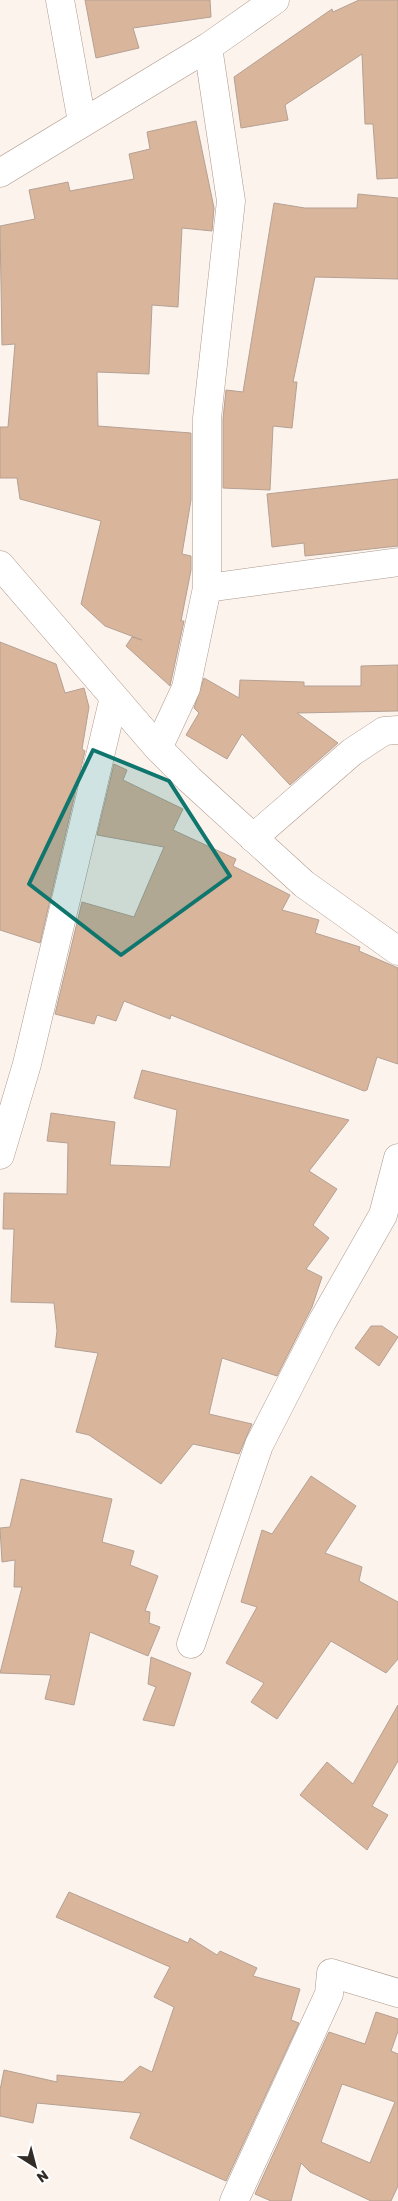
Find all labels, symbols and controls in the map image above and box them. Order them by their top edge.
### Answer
north arrow [10,2141,60,2191]
text: N [33,2166,51,2186]

